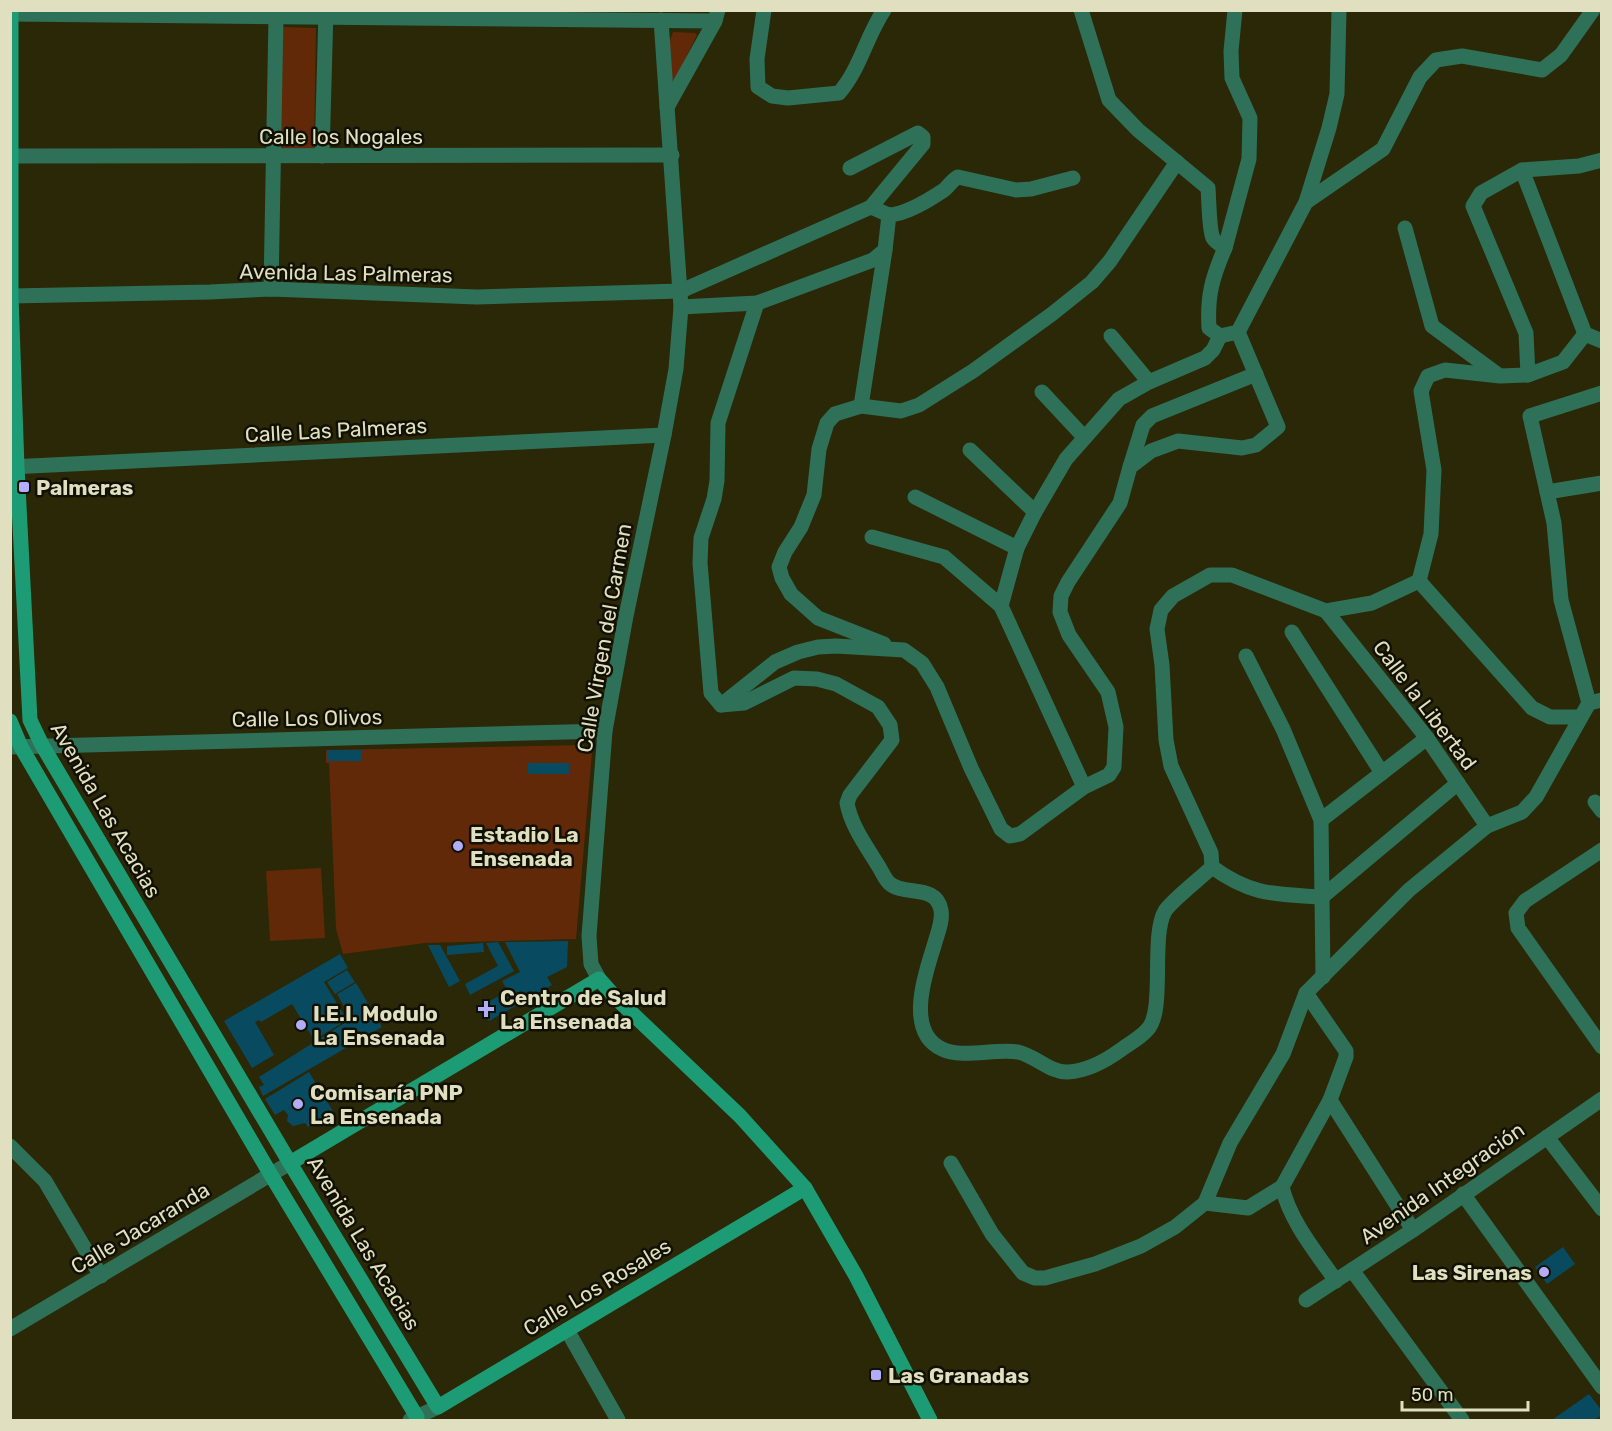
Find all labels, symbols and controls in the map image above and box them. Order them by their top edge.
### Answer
street label: Calle los Nogales [259,124,423,149]
street label: Avenida Las Palmeras [239,259,453,287]
street label: Calle Las Palmeras [244,413,428,447]
place label: Palmeras [36,475,133,500]
marker: Palmeras [17,480,31,494]
street label: Calle Virgen del Carmen [572,522,636,754]
street label: Calle la Libertad [1368,635,1482,775]
street label: Calle Los Olivos [231,704,383,732]
street label: Avenida Las Acacias [46,718,166,902]
place label: Estadio La Ensenada [470,822,579,871]
marker: Estadio La Ensenada [451,839,465,853]
place label: Centro de Salud La Ensenada [500,985,666,1034]
marker: Centro de Salud La Ensenada [477,1000,495,1018]
place label: I.E.I. Modulo La Ensenada [313,1001,445,1050]
marker: I.E.I. Modulo La Ensenada [294,1018,308,1032]
place label: Comisaría PNP La Ensenada [310,1080,463,1129]
marker: Comisaría PNP La Ensenada [291,1097,305,1111]
street label: Avenida Integración [1355,1117,1529,1249]
street label: Avenida Las Acacias [302,1152,426,1334]
street label: Calle Jacaranda [66,1177,214,1279]
street label: Calle Los Rosales [519,1233,675,1341]
place label: Las Sirenas [1412,1260,1532,1285]
marker: Las Sirenas [1537,1265,1551,1279]
place label: Las Granadas [888,1363,1029,1388]
marker: Las Granadas [869,1368,883,1382]
scale bar [1402,1374,1528,1412]
text: 50 m [1411,1384,1454,1406]

